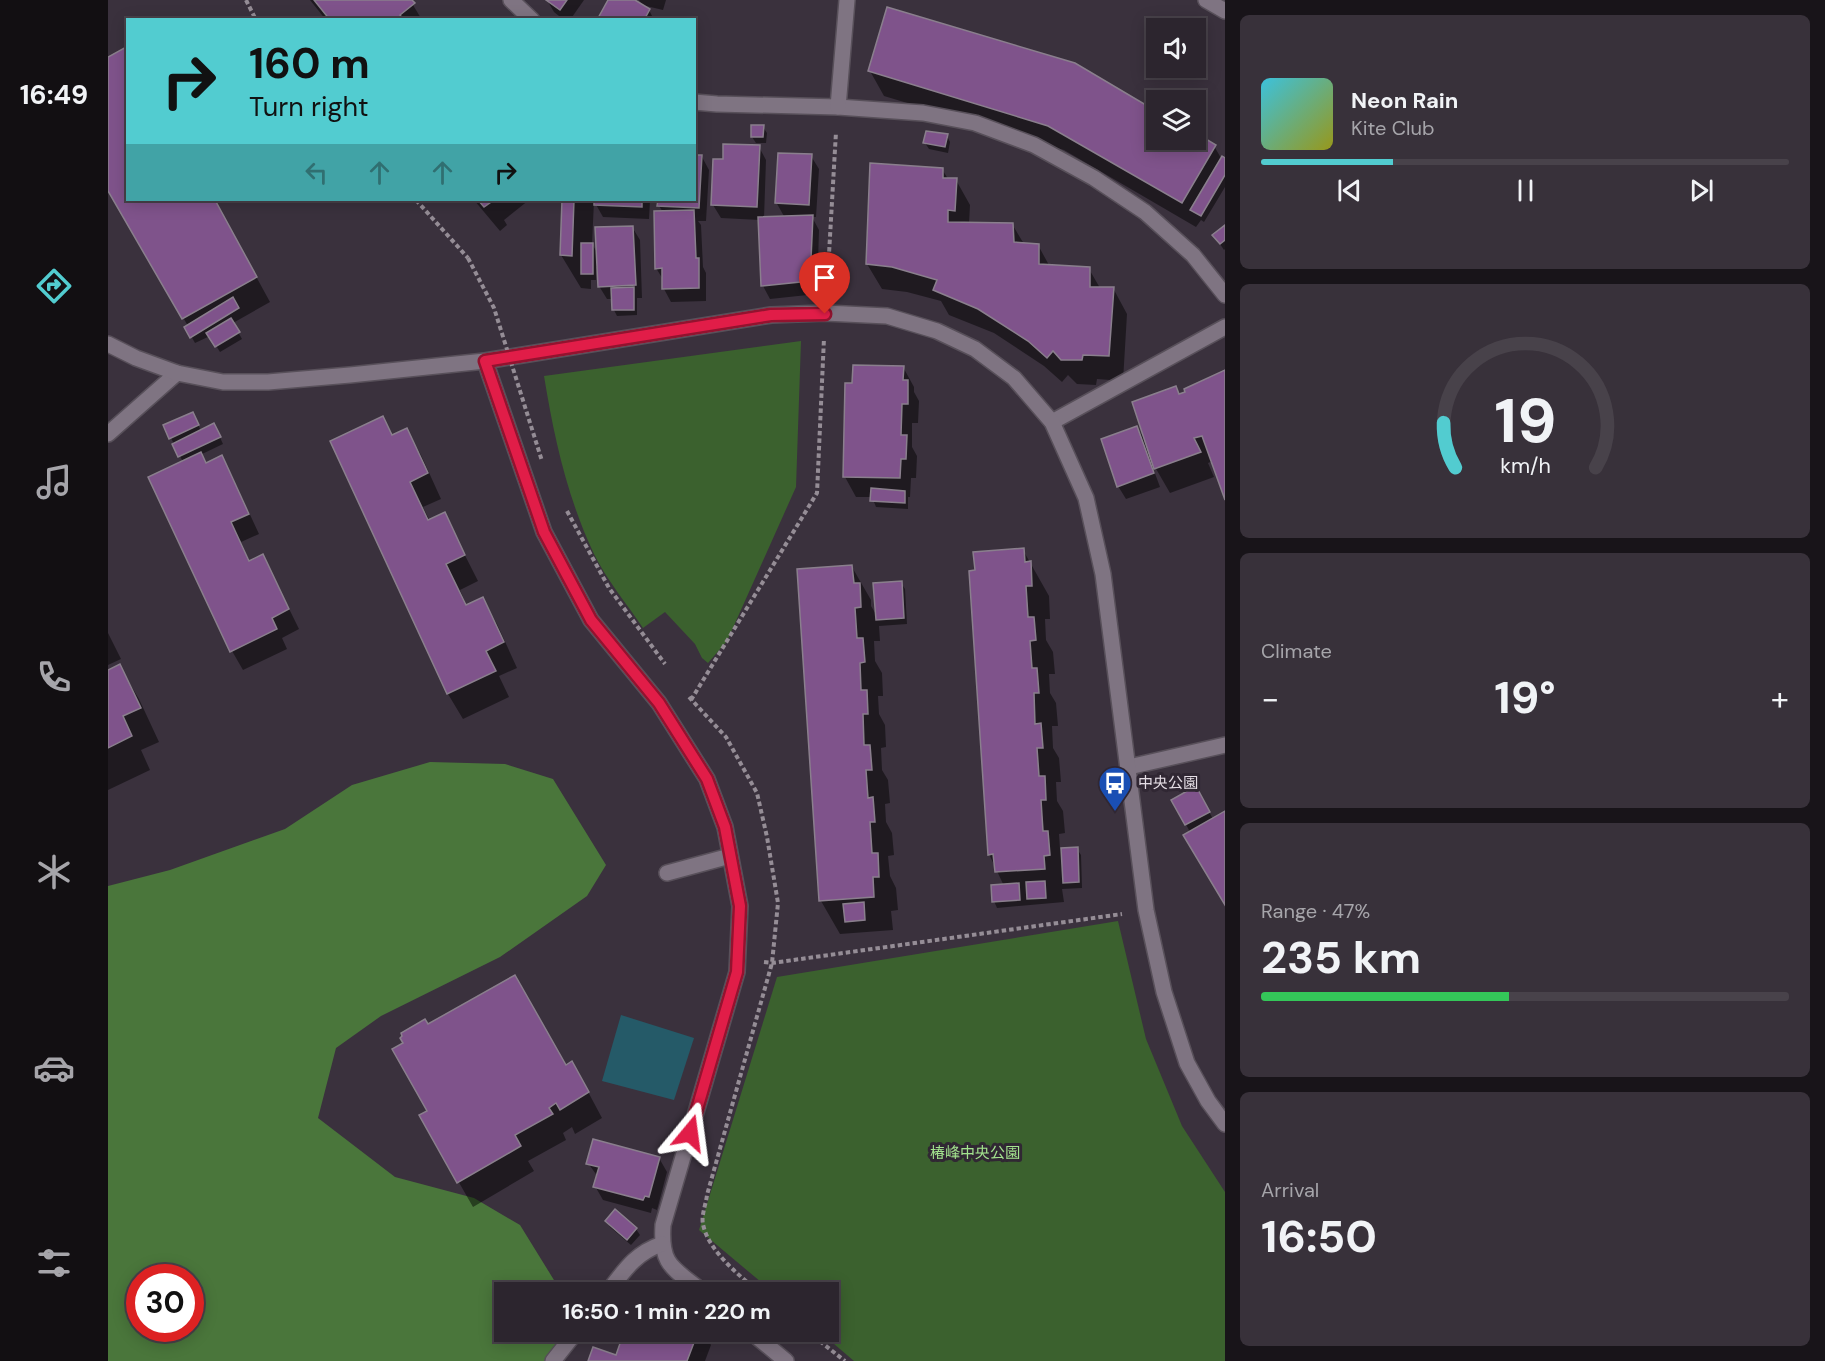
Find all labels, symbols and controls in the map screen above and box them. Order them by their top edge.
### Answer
map controls [1146,18,1206,150]
button: sound [1146,18,1206,78]
text: 160 m [249,36,370,91]
icon: right [150,42,228,120]
text: 16:49 [20,77,88,112]
text: Neon Rain [1351,86,1458,115]
text: Turn right [249,89,369,124]
button: layers [1146,90,1206,150]
text: Kite Club [1351,115,1435,141]
icon: left [300,156,333,189]
icon: ahead [363,156,396,189]
icon: ahead [426,156,459,189]
icon: right [489,156,522,189]
icon: previous [1333,174,1366,207]
icon: pause [1509,174,1542,207]
icon: next [1685,174,1718,207]
pin [799,252,850,314]
icon: arrive [808,261,841,294]
icon: directions [33,265,75,307]
text: 19 [1494,380,1556,461]
text: km/h [1500,453,1550,481]
icon: music [33,461,75,503]
text: Climate [1261,638,1332,664]
icon: phone [33,656,75,698]
text: 19° [1494,668,1556,727]
text: − [1261,677,1279,720]
text: + [1771,677,1789,720]
bus stop icon: 中央公園 [1097,765,1133,812]
place label: 中央公園 [1138,773,1198,793]
icon: climate [33,851,75,893]
text: Range · 47% [1261,898,1370,924]
text: 235 km [1261,928,1421,987]
icon: car [33,1047,75,1089]
position arrow [658,1101,722,1165]
park label: 椿峰中央公園 [930,1143,1020,1163]
text: Arrival [1261,1177,1319,1203]
text: 16:50 [1261,1207,1377,1266]
icon: filters [33,1242,75,1284]
speed limit sign: 30 [126,1264,204,1342]
text: 16:50 · 1 min · 220 m [562,1297,771,1326]

